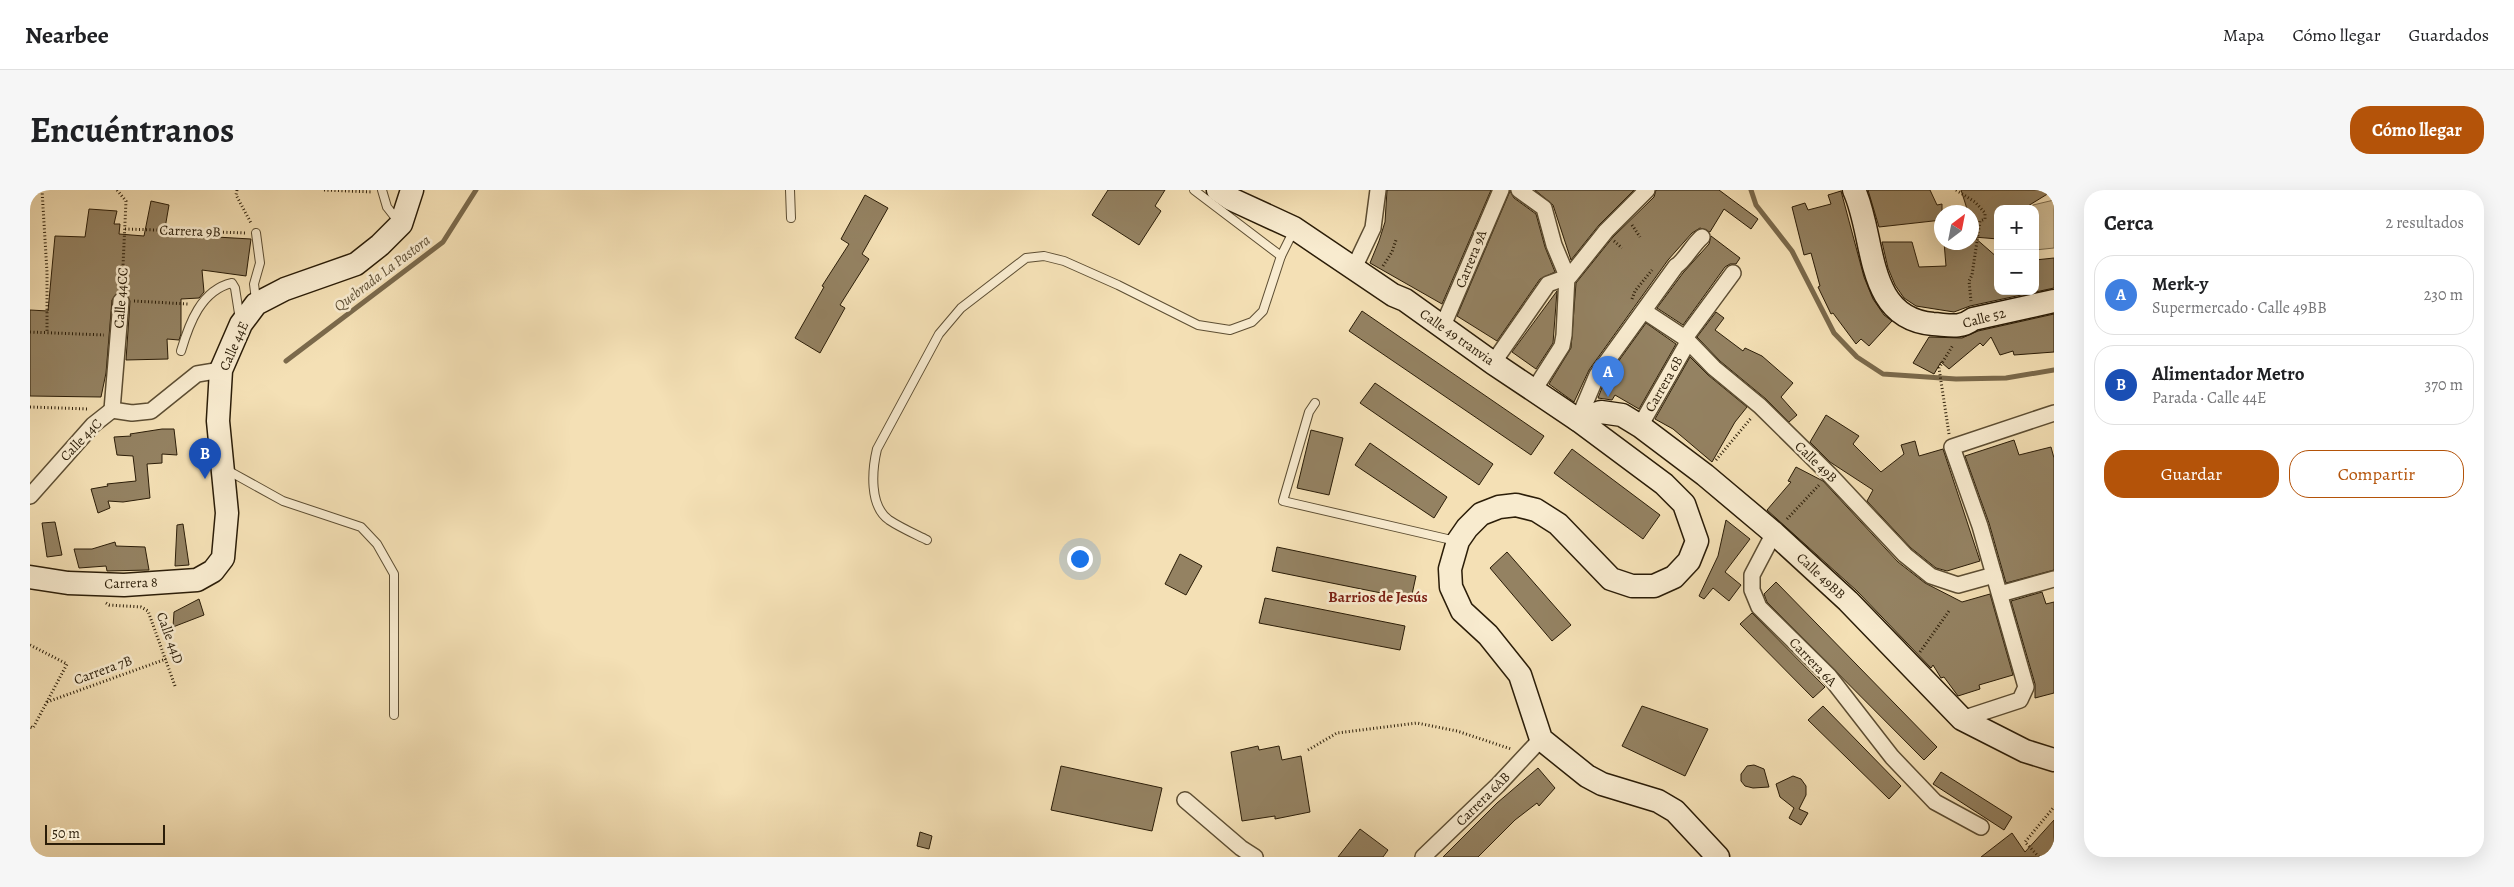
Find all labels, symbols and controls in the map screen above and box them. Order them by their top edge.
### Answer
text: Nearbee [25,19,109,51]
text: Mapa [2223,23,2264,47]
text: Cómo llegar [2292,23,2381,47]
text: Guardados [2409,23,2489,47]
text: Encuéntranos [30,106,234,154]
button: Cómo llegar [2350,106,2484,154]
north arrow [1934,205,1979,250]
map controls [1994,205,2039,295]
button: + [1994,205,2039,250]
text: Cerca [2104,209,2154,237]
text: 2 resultados [2385,212,2464,234]
street label: Carrera 9B [159,220,221,242]
street label: Carrera 9A [1451,226,1492,291]
water label: Quebrada La Pastora [330,230,434,316]
button: − [1994,250,2039,295]
street label: Calle 44CC [109,267,133,329]
text: Merk-y [2152,271,2208,297]
text: A [2116,284,2126,306]
text: 230 m [2424,284,2463,306]
text: Supermercado · Calle 49BB [2152,297,2327,319]
street label: Calle 52 [1960,303,2008,333]
street label: Calle 49 tranvia [1416,304,1499,370]
street label: Calle 44E [215,318,253,374]
street label: Carrera 6B [1640,353,1688,415]
pin: A [1592,356,1624,397]
text: Alimentador Metro [2152,361,2304,387]
text: B [2116,374,2126,396]
text: 370 m [2425,374,2463,396]
text: Parada · Calle 44E [2152,387,2267,409]
street label: Calle 44C [56,414,106,466]
street label: Calle 49B [1791,437,1841,487]
pin: B [189,438,221,479]
button: Guardar [2104,450,2279,498]
button: Compartir [2289,450,2464,498]
your location [1067,546,1093,572]
street label: Calle 49BB [1792,548,1850,604]
street label: Carrera 8 [104,573,158,593]
district label: Barrios de Jesús [1328,587,1428,607]
street label: Calle 44D [152,610,188,667]
street label: Carrera 6A [1785,633,1842,691]
street label: Carrera 7B [71,651,135,689]
street label: Carrera 6AB [1452,768,1514,830]
scale bar [45,822,165,845]
text: 50 m [52,824,80,843]

